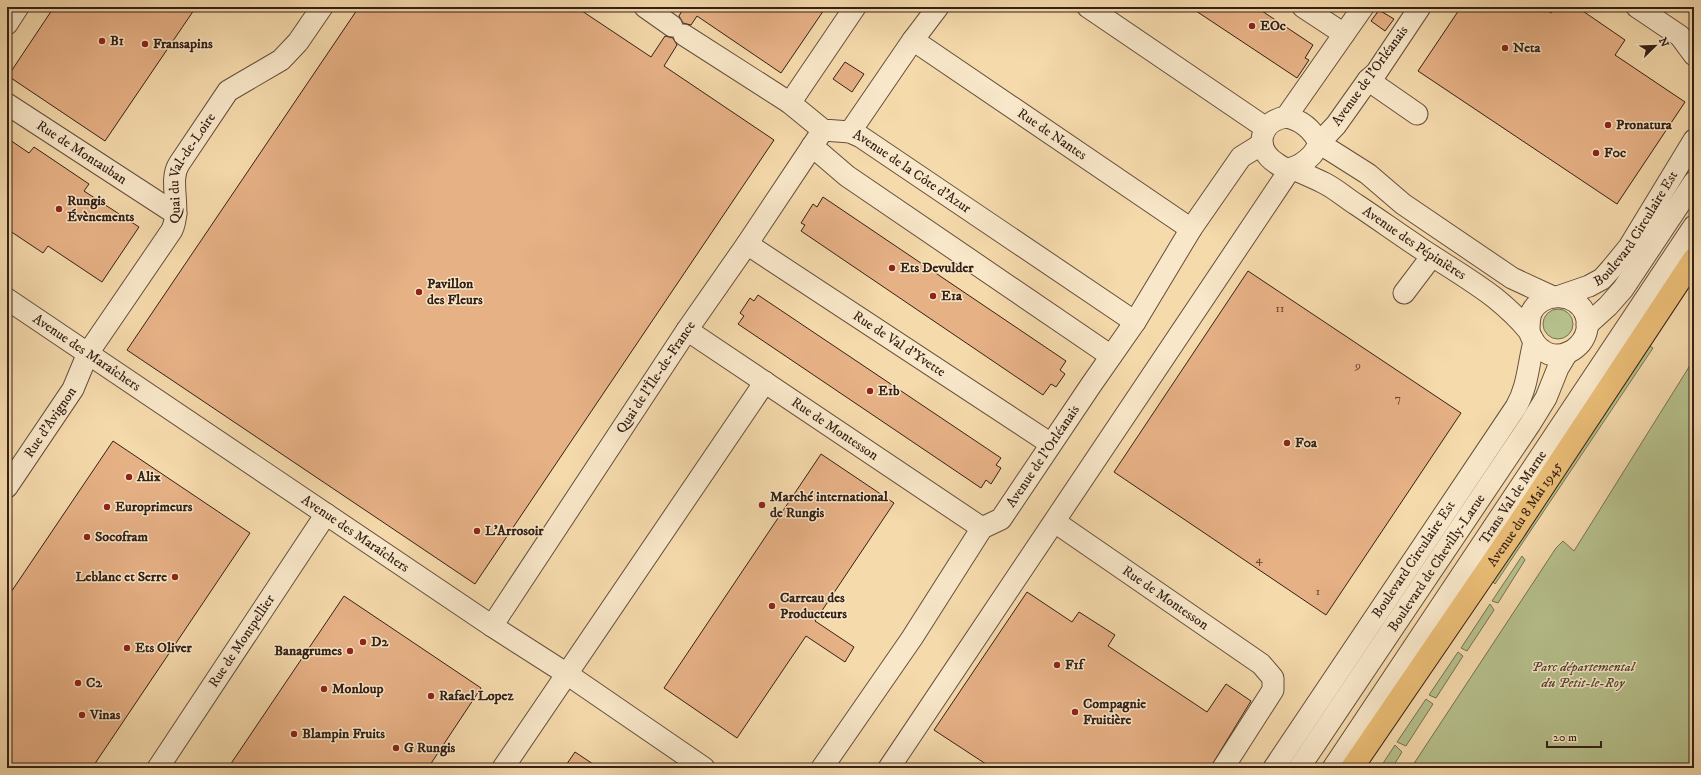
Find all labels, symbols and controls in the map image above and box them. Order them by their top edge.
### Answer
place label: EOc [1260,17,1286,35]
marker: EOc [1247,21,1257,31]
street label: Avenue de l'Orléanais [1328,22,1413,130]
north arrow [1635,26,1675,66]
place label: B1 [110,32,124,50]
place label: Fransapins [153,35,213,53]
marker: B1 [97,36,107,46]
text: N [1655,36,1671,49]
marker: Fransapins [140,39,150,49]
place label: Neta [1513,39,1542,57]
marker: Neta [1500,43,1510,53]
street label: Rue de Nantes [1014,105,1090,165]
street label: Quai du Val-de-Loire [165,109,220,225]
place label: Pronatura [1616,116,1673,134]
street label: Rue de Montauban [33,117,131,189]
marker: Pronatura [1603,120,1613,130]
street label: Avenue de la Côte d'Azur [850,125,975,218]
place label: F0c [1604,144,1626,162]
marker: F0c [1591,148,1601,158]
street label: Boulevard Circulaire Est [1591,167,1682,291]
place label: Rungis Évènements [67,192,135,226]
street label: Avenue des Pépinières [1359,202,1470,284]
marker: Rungis Évènements [54,204,64,214]
place label: Ets Devulder [900,259,974,277]
marker: Ets Devulder [887,263,897,273]
place label: Pavillon des Fleurs [427,275,483,309]
marker: Pavillon des Fleurs [414,287,424,297]
place label: E1a [941,287,963,305]
marker: E1a [928,291,938,301]
house number: 11 [1276,301,1284,316]
street label: Rue de Val d'Yvette [849,307,949,381]
street label: Avenue des Maraîchers [29,310,144,396]
street label: Quai de l'Île-de-France [612,317,700,437]
house number: 9 [1354,358,1361,373]
place label: E1b [878,382,900,400]
street label: Rue d'Avignon [20,383,81,461]
marker: E1b [865,386,875,396]
house number: 7 [1395,391,1401,406]
street label: Rue de Montesson [788,394,882,465]
street label: Avenue de l'Orléanais [1002,401,1084,511]
place label: F0a [1295,434,1318,452]
marker: F0a [1282,438,1292,448]
street label: Trans Val de Marne [1475,447,1551,548]
street label: Avenue du 8 Mai 1945 [1483,458,1566,570]
place label: Alix [136,468,161,486]
marker: Alix [124,472,134,482]
place label: Marché international de Rungis [770,488,889,522]
street label: Boulevard de Chevilly-Larue [1384,490,1489,635]
street label: Avenue des Maraîchers [298,491,413,577]
street label: Boulevard Circulaire Est [1368,497,1460,622]
place label: Europrimeurs [115,498,193,516]
marker: Marché international de Rungis [757,500,767,510]
marker: Europrimeurs [102,502,112,512]
place label: L'Arrosoir [485,522,544,540]
marker: L'Arrosoir [472,526,482,536]
place label: Socofram [95,528,149,546]
marker: Socofram [82,532,92,542]
house number: 4 [1256,552,1264,567]
street label: Rue de Montesson [1119,562,1213,635]
place label: Leblanc et Serre [76,568,167,586]
marker: Leblanc et Serre [170,572,180,582]
house number: 1 [1316,584,1320,599]
place label: Carreau des Producteurs [780,589,847,623]
street label: Rue de Montpellier [205,591,280,691]
marker: Carreau des Producteurs [767,601,777,611]
place label: D2 [371,633,389,651]
marker: D2 [358,637,368,647]
place label: Ets Oliver [135,639,193,657]
place label: Banagrumes [274,642,342,660]
marker: Ets Oliver [122,643,132,653]
marker: Banagrumes [345,646,355,656]
place label: F1f [1065,656,1086,674]
park label: Parc départemental du Petit-le-Roy [1531,658,1636,692]
marker: F1f [1052,660,1062,670]
place label: C2 [86,674,103,692]
marker: C2 [73,678,83,688]
place label: Monloup [332,680,383,698]
marker: Monloup [319,684,329,694]
place label: Rafael Lopez [439,687,514,705]
marker: Rafael Lopez [426,691,436,701]
place label: Compagnie Fruitière [1083,695,1146,729]
place label: Vinas [89,706,121,724]
marker: Compagnie Fruitière [1070,707,1080,717]
marker: Vinas [77,710,87,720]
scale bar [1547,723,1601,749]
place label: Blampin Fruits [302,725,385,743]
marker: Blampin Fruits [289,729,299,739]
text: 20 m [1553,730,1577,745]
place label: G Rungis [404,739,456,757]
marker: G Rungis [391,743,401,753]

